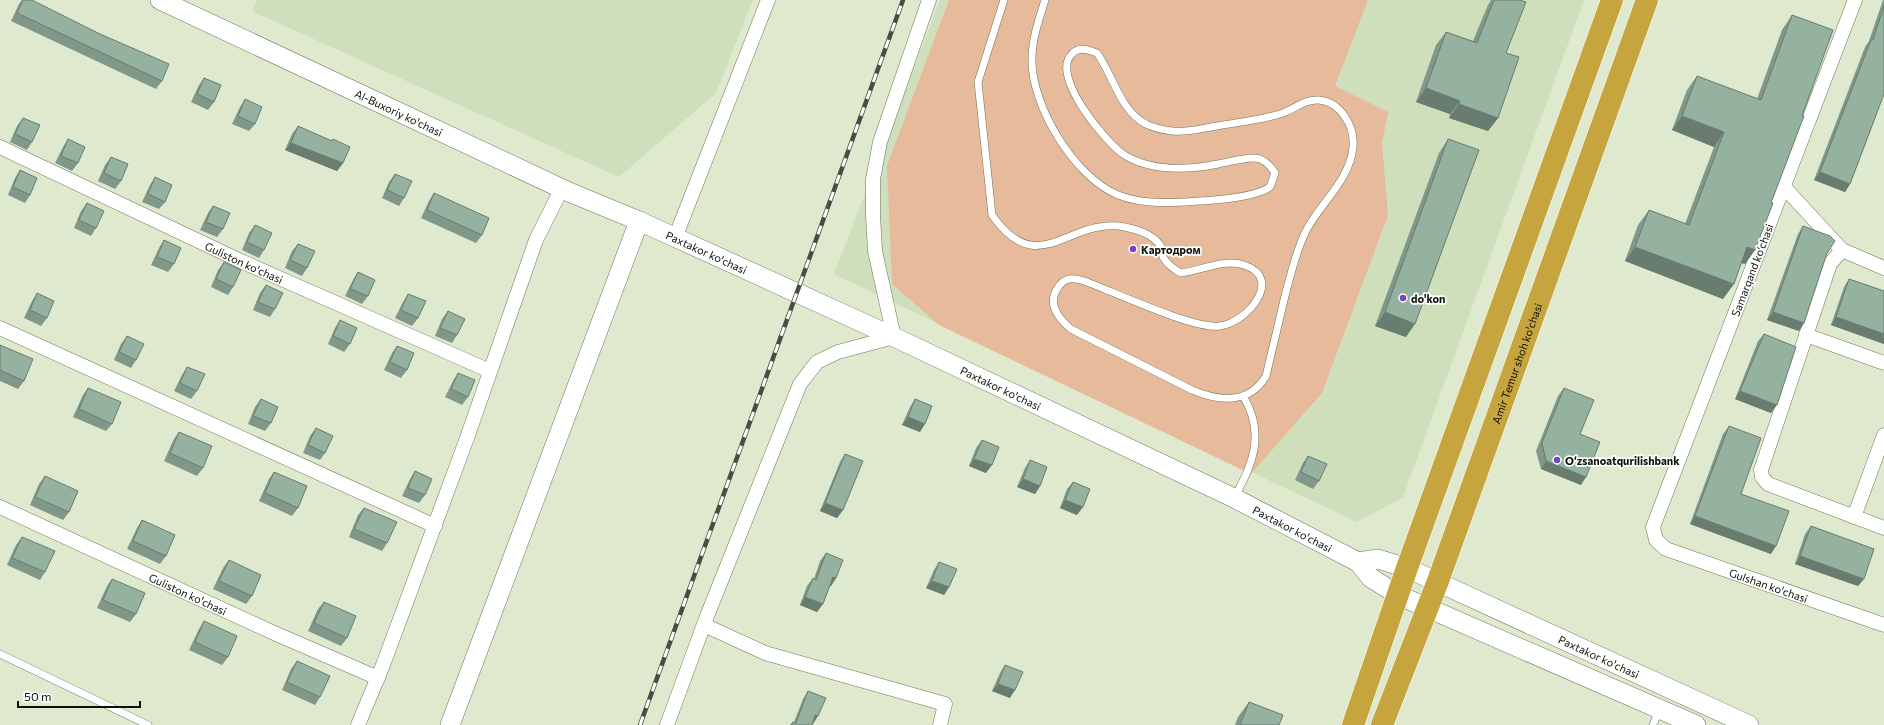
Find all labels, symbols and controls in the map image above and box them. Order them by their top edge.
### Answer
street label: Al-Buxoriy ko'chasi [353,86,445,138]
street label: Samarqand ko‘chasi [1728,222,1776,318]
street label: Paxtakor ko'chasi [664,228,749,276]
street label: Guliston ko'chasi [203,239,285,285]
place label: Картодром [1141,243,1201,256]
marker: Картодром [1128,244,1138,254]
place label: do'kon [1411,292,1445,305]
marker: do'kon [1398,293,1408,303]
street label: Amir Temur shoh ko'chasi [1489,301,1544,425]
street label: Paxtakor ko'chasi [959,363,1043,412]
place label: Oʻzsanoatqurilishbank [1565,454,1680,467]
marker: Oʻzsanoatqurilishbank [1552,455,1562,465]
street label: Paxtakor ko'chasi [1251,502,1335,554]
street label: Gulshan ko'chasi [1728,565,1810,605]
street label: Guliston ko'chasi [147,570,229,617]
street label: Paxtakor ko'chasi [1557,632,1642,680]
scale bar [18,683,140,709]
text: 50 m [24,689,52,703]

